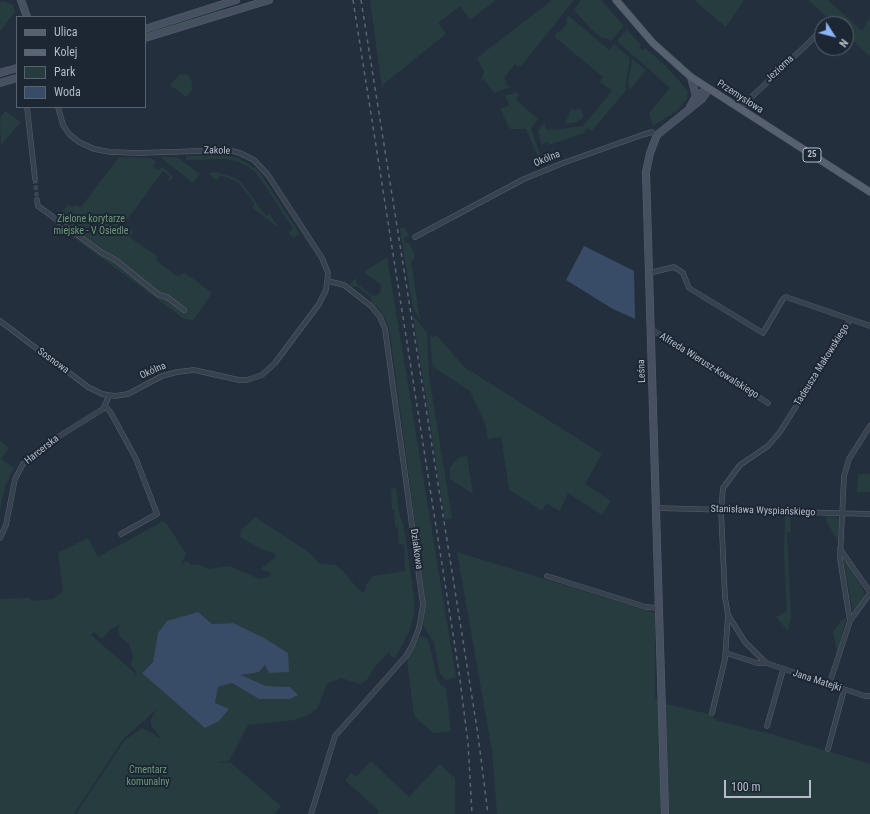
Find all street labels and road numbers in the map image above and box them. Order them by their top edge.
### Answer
street label: Jeziorna [764,53,796,85]
street label: Przemysłowa [715,78,765,116]
street label: Zakole [204,145,230,157]
street label: Okólna [532,148,562,170]
road number: 25 [803,148,821,162]
street label: Tadeusza Makowskiego [792,322,852,408]
street label: Alfreda Wierusz-Kowalskiego [657,331,761,401]
street label: Sosnowa [35,346,71,376]
street label: Leśna [636,359,648,383]
street label: Okólna [138,360,168,382]
street label: Harcerska [22,433,62,467]
street label: Stanisława Wyspiańskiego [710,503,816,519]
street label: Działkowa [407,528,425,570]
street label: Jana Matejki [791,667,843,695]

